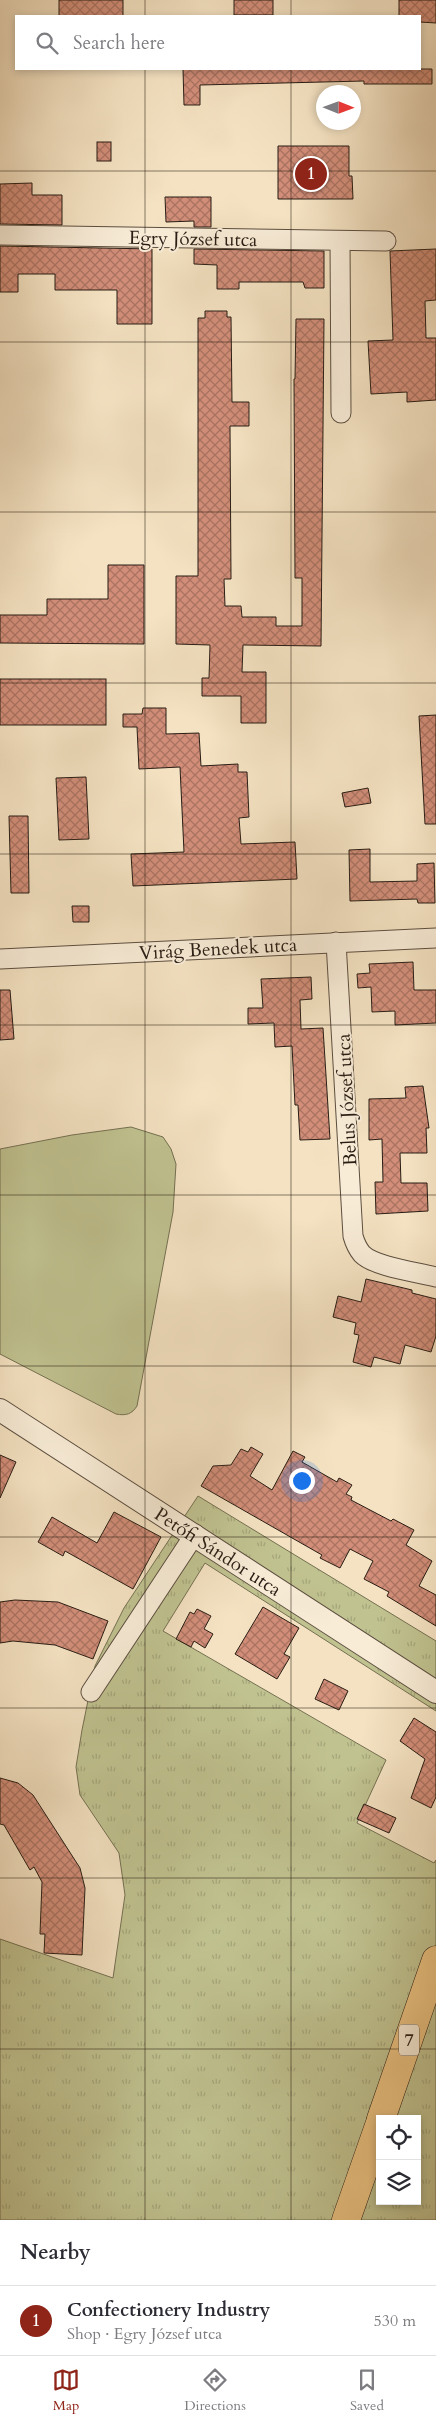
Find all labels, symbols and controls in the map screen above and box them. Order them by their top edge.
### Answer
search box [15,15,421,70]
icon: search [33,29,61,57]
text: Search here [73,30,165,56]
north arrow [316,85,361,130]
pin: 1 [295,155,327,193]
street label: Egry József utca [128,225,258,253]
street label: Virág Benedek utca [138,932,298,966]
street label: Belus József utca [331,1033,363,1167]
your location [289,1468,315,1494]
street label: Petőfi Sándor utca [149,1501,286,1603]
road number: 7 [399,2024,419,2056]
map controls [376,2115,421,2205]
button: locate [376,2115,421,2160]
button: layers [376,2160,421,2205]
text: Nearby [20,2238,91,2267]
text: Confectionery Industry [67,2297,270,2323]
text: 1 [32,2310,40,2332]
text: 530 m [374,2310,416,2332]
text: Shop · Egry József utca [67,2323,222,2345]
tab: Map [52,2366,80,2415]
tab: Directions [184,2366,246,2415]
tab: Saved [350,2366,384,2415]

